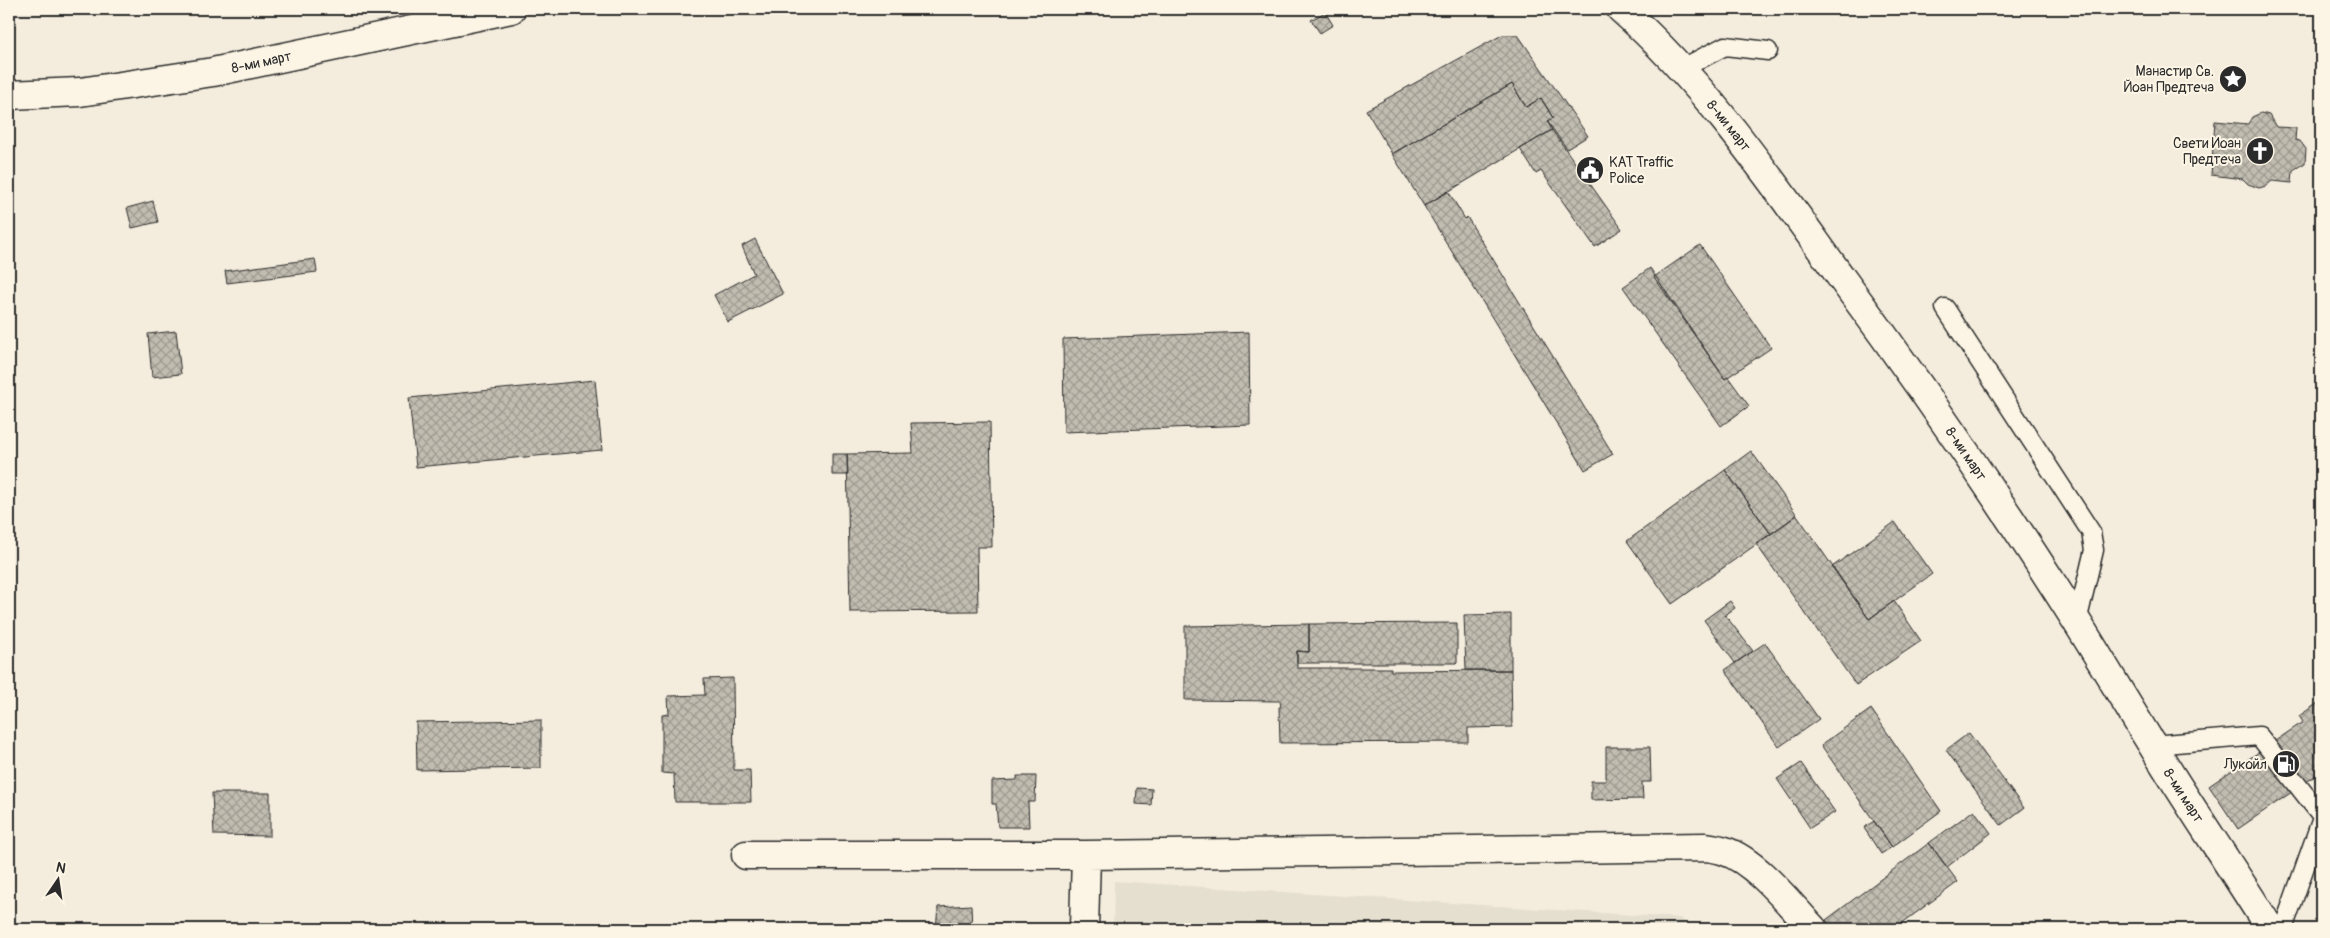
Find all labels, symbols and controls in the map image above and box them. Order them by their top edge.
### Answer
street label: 8-ми март [230,47,293,76]
place label: Манастир Св. Йоан Предтеча [2124,63,2214,96]
place icon: Манастир Св. Йоан Предтеча [2218,64,2248,94]
street label: 8-ми март [1703,96,1755,155]
place label: Свети Иоан Предтеча [2173,135,2241,168]
church icon: Свети Иоан Предтеча [2245,136,2275,166]
place label: KAT Traffic Police [1609,154,1674,187]
public building icon: KAT Traffic Police [1575,155,1605,185]
street label: 8-ми март [1942,424,1990,484]
fuel station icon: Лукойл [2271,749,2301,779]
place label: Лукойл [2223,756,2267,773]
street label: 8-ми март [2160,765,2207,825]
north arrow [32,856,82,906]
text: N [54,858,67,877]

